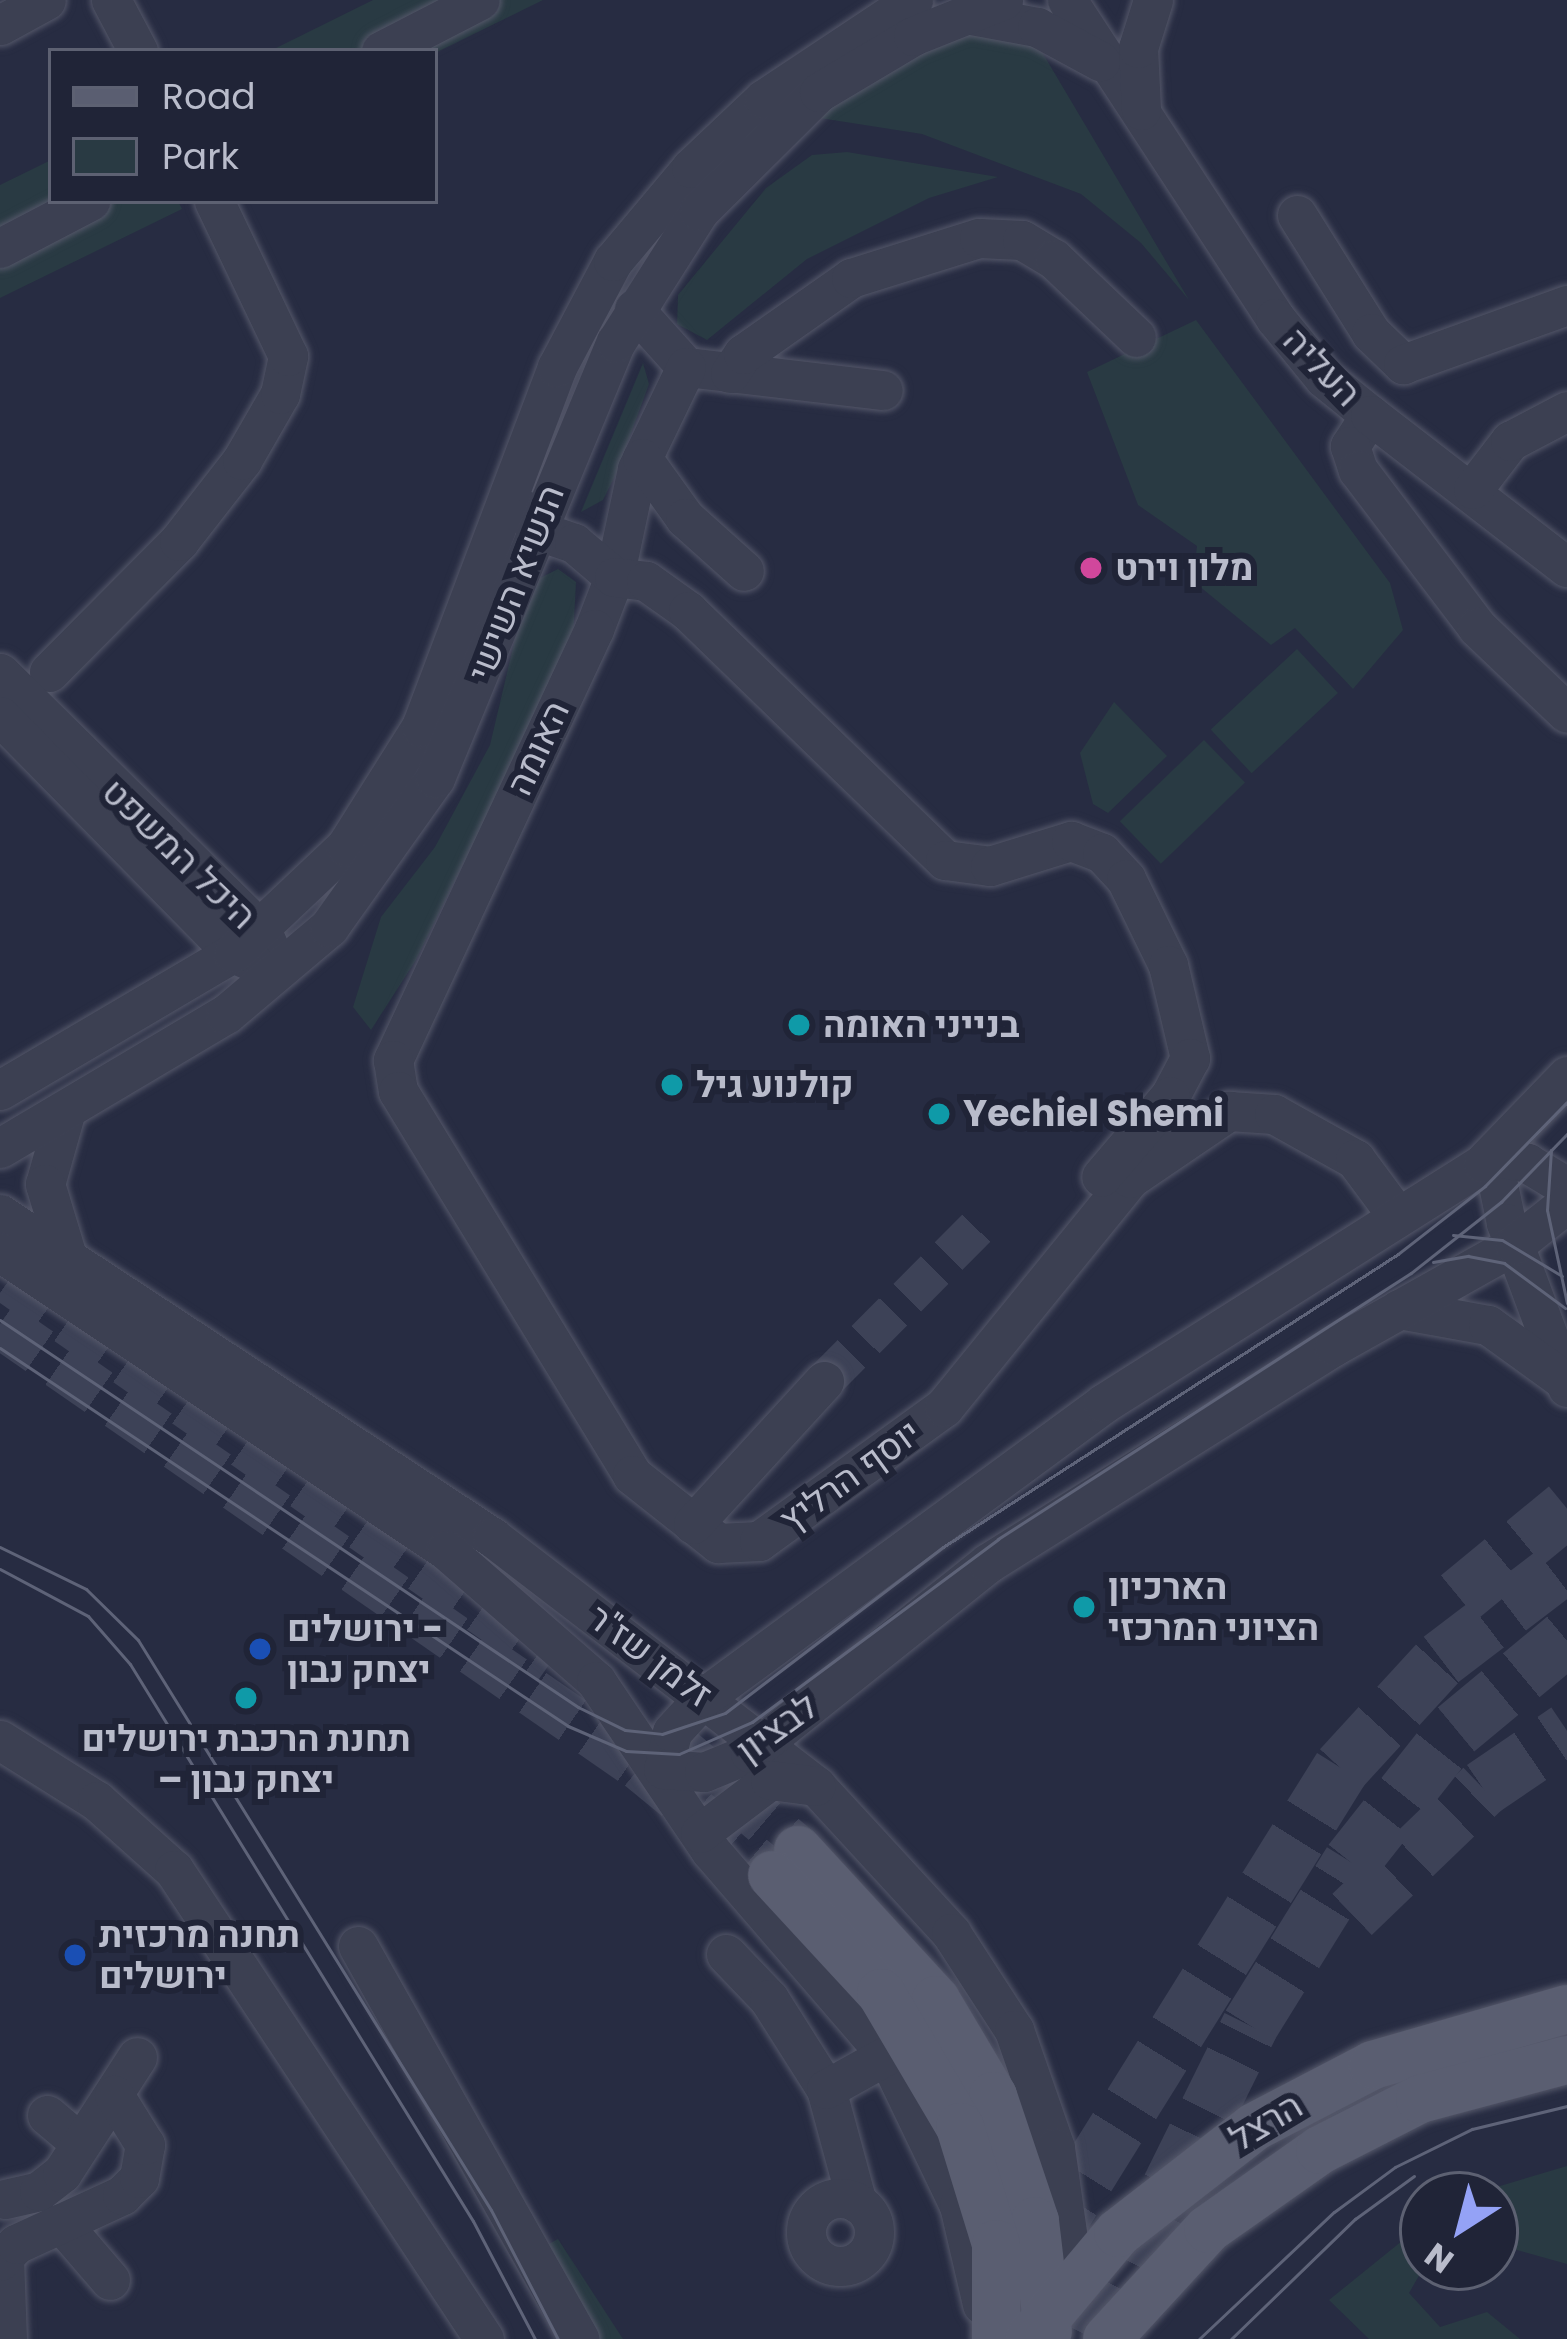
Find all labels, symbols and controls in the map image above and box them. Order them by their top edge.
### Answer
legend [48,48,438,204]
text: Road [162,71,256,122]
text: Park [162,131,239,182]
street label: העליה [1274,319,1370,415]
street label: הנשיא השישי [459,479,573,687]
place label: מלון וירט [1115,546,1253,590]
marker: מלון וירט [1078,555,1104,581]
street label: האומה [498,694,578,802]
street label: היכל המשפט [93,770,265,938]
place label: בנייני האומה [823,1003,1019,1047]
marker: בנייני האומה [786,1012,812,1038]
place label: קולנוע גיל [696,1063,854,1107]
marker: קולנוע גיל [659,1072,685,1098]
place label: Yechiel Shemi [963,1092,1224,1136]
marker: Yechiel Shemi [926,1101,952,1127]
street label: יוסף הרליץ [771,1411,929,1541]
place label: הארכיון הציוני המרכזי [1108,1564,1319,1649]
marker: הארכיון הציוני המרכזי [1071,1594,1097,1620]
street label: זלמן שז"ר [580,1596,720,1716]
place label: ירושלים - יצחק נבון [287,1606,443,1691]
marker: ירושלים - יצחק נבון [244,1633,276,1665]
street label: לבציון [728,1684,826,1772]
marker: תחנת הרכבת ירושלים – יצחק נבון [233,1685,259,1711]
place label: תחנת הרכבת ירושלים – יצחק נבון [81,1716,411,1801]
place label: תחנה מרכזית ירושלים [99,1912,300,1997]
marker: תחנה מרכזית ירושלים [62,1942,88,1968]
street label: הרצל [1222,2084,1310,2160]
north arrow [1399,2171,1519,2291]
text: N [1415,2232,1463,2284]

